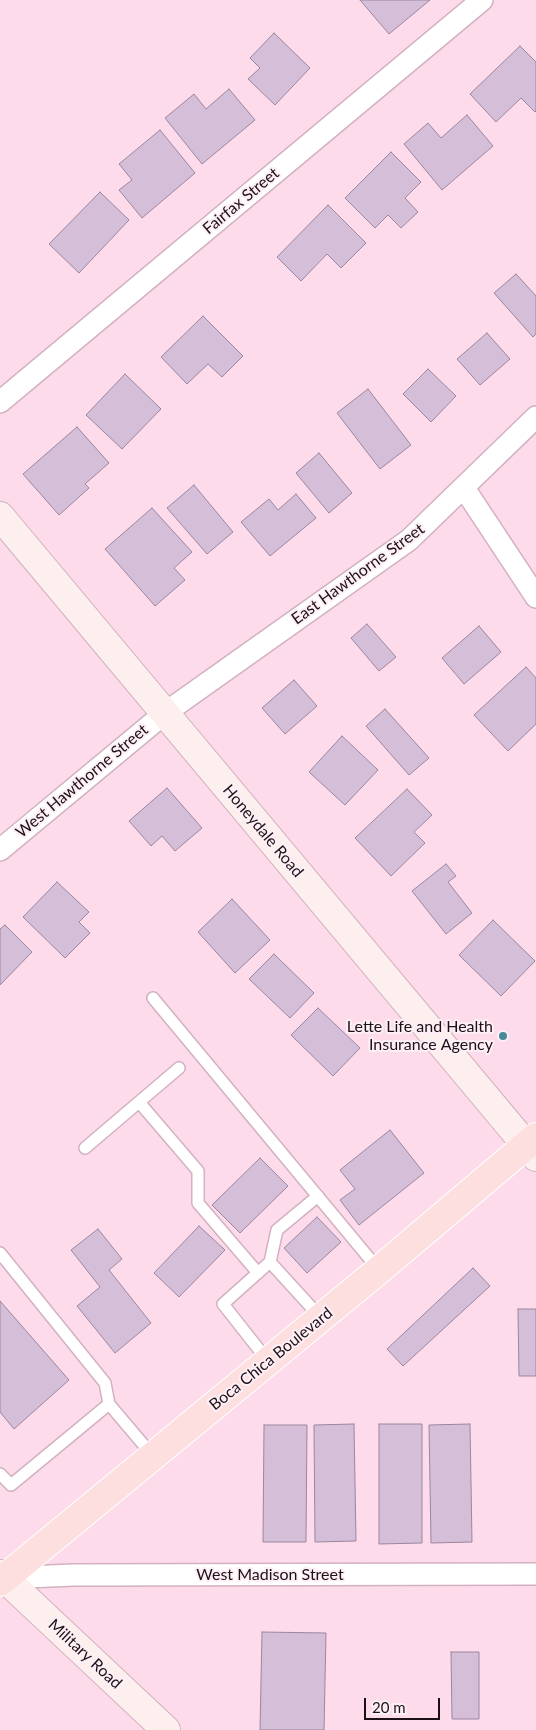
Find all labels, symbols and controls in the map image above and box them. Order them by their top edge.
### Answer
street label: Fairfax Street [199,164,283,238]
street label: East Hawthorne Street [288,519,428,629]
street label: West Hawthorne Street [12,720,152,842]
street label: Honeydale Road [219,781,307,881]
place label: Lette Life and Health Insurance Agency [347,1017,493,1055]
marker: Lette Life and Health Insurance Agency [497,1030,509,1042]
street label: Boca Chica Boulevard [206,1303,336,1415]
street label: West Madison Street [196,1565,344,1585]
street label: Military Road [44,1615,126,1693]
scale bar [366,1688,442,1720]
text: 20 m [372,1698,406,1716]

